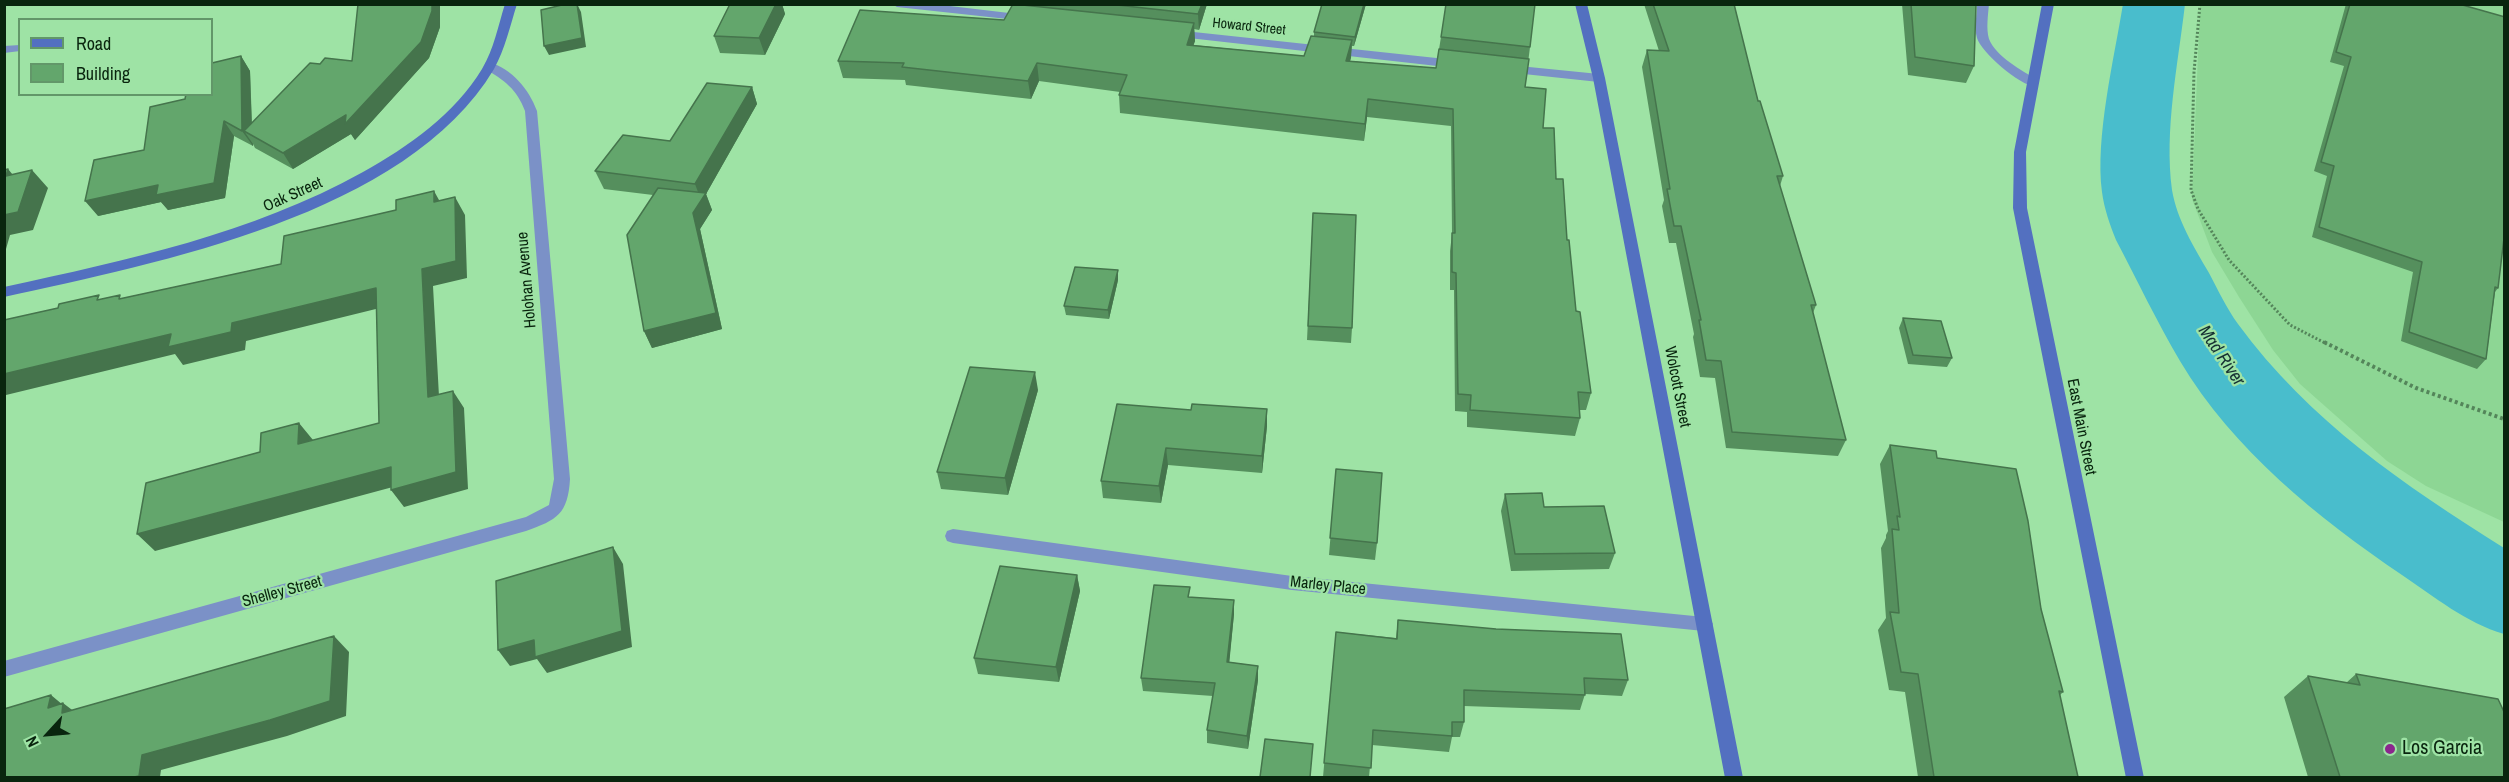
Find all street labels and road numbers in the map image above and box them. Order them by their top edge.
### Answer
street label: Howard Street [1212,15,1286,39]
street label: Oak Street [260,173,326,217]
street label: Holohan Avenue [513,231,541,329]
street label: Wolcott Street [1660,345,1694,429]
street label: East Main Street [2062,377,2100,477]
street label: Shelley Street [240,572,324,612]
street label: Marley Place [1289,572,1367,600]

